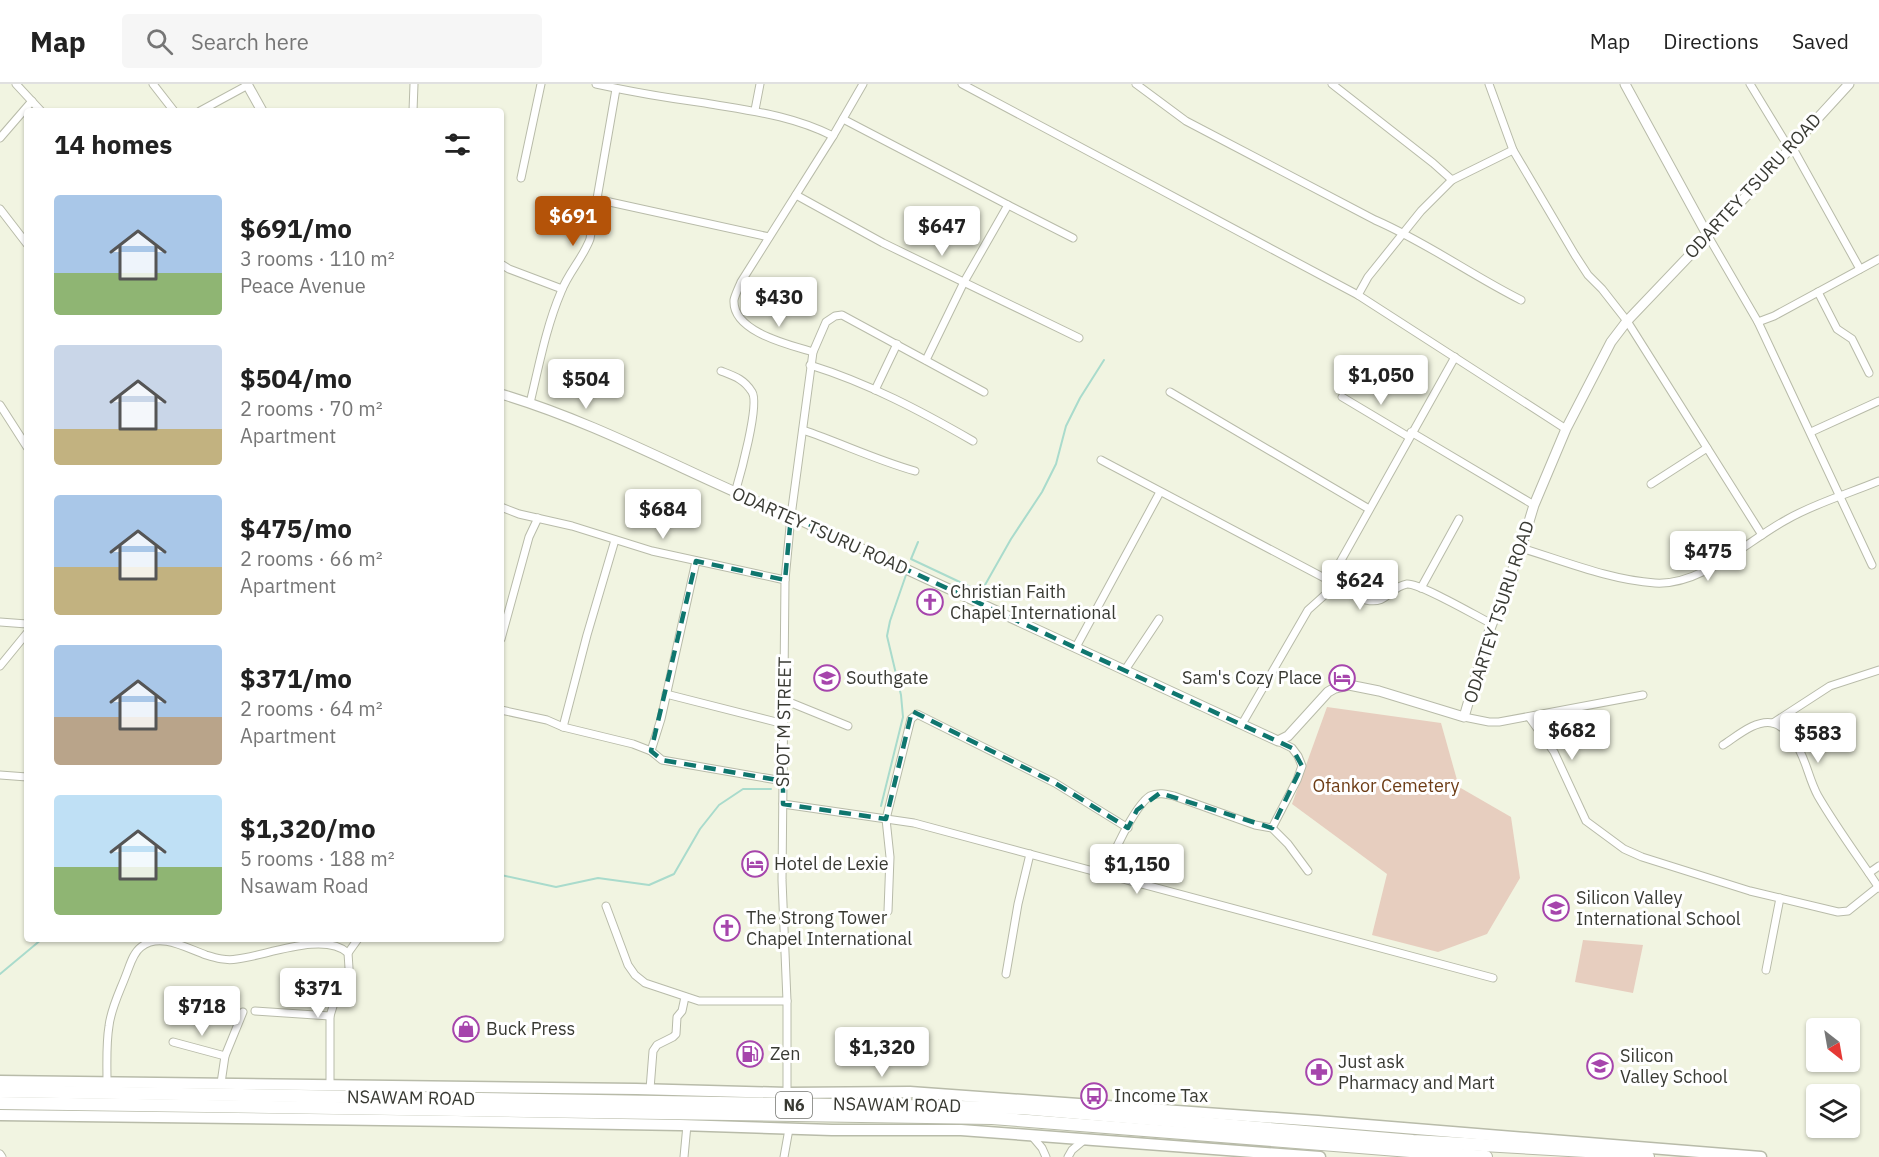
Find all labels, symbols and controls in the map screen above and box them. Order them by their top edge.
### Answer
search box [122,14,542,68]
text: Map [30,23,86,60]
icon: search [143,25,176,58]
text: Search here [191,27,309,56]
text: Map [1590,27,1630,55]
text: Directions [1663,27,1759,55]
text: Saved [1792,27,1849,55]
street label: ODARTEY TSURU ROAD [1679,108,1826,263]
text: 14 homes [54,127,172,161]
icon: filters [441,128,474,161]
pin: $691 [537,196,609,247]
text: $691 [549,202,597,229]
pin: $647 [906,206,978,257]
text: $691/mo [240,211,352,245]
text: $647 [918,212,966,239]
icon: home [102,219,174,291]
text: 3 rooms · 110 m² [240,245,395,272]
text: Peace Avenue [240,272,366,299]
pin: $430 [743,277,815,328]
text: $430 [755,283,803,310]
pin: $1,050 [1332,355,1430,406]
pin: $504 [550,359,622,410]
text: $504/mo [240,361,352,395]
text: $1,050 [1348,361,1414,388]
text: $504 [562,365,610,392]
icon: home [102,369,174,441]
text: 2 rooms · 70 m² [240,395,383,422]
text: Apartment [240,422,336,449]
street label: ODARTEY TSURU ROAD [728,481,912,580]
pin: $684 [627,489,699,540]
text: $684 [639,495,687,522]
text: $475/mo [240,511,352,545]
street label: ODARTEY TSURU ROAD [1458,518,1539,706]
icon: home [102,519,174,591]
pin: $475 [1672,531,1744,582]
text: $475 [1684,537,1732,564]
text: 2 rooms · 66 m² [240,545,383,572]
pin: $624 [1324,560,1396,611]
text: $624 [1336,566,1384,593]
text: Apartment [240,572,336,599]
place label: Christian Faith Chapel International [950,580,1116,624]
church icon: Christian Faith Chapel International [915,587,945,617]
street label: SPOT M STREET [771,657,796,787]
text: $371/mo [240,661,352,695]
school or university icon: Southgate [812,663,842,693]
hotel icon: Sam's Cozy Place [1327,663,1357,693]
place label: Southgate [846,666,929,689]
place label: Sam's Cozy Place [1182,666,1322,689]
icon: home [102,669,174,741]
text: 2 rooms · 64 m² [240,695,383,722]
pin: $682 [1536,710,1608,761]
pin: $583 [1782,713,1854,764]
text: $682 [1548,716,1596,743]
text: $583 [1794,719,1842,746]
text: Apartment [240,722,336,749]
park label: Ofankor Cemetery [1312,774,1460,797]
text: $1,320/mo [240,811,376,845]
icon: home [102,819,174,891]
pin: $1,150 [1088,844,1186,895]
text: 5 rooms · 188 m² [240,845,395,872]
hotel icon: Hotel de Lexie [740,849,770,879]
text: $1,150 [1104,850,1170,877]
place label: Hotel de Lexie [774,852,889,875]
text: Nsawam Road [240,872,369,899]
place label: Silicon Valley International School [1576,886,1741,930]
school or university icon: Silicon Valley International School [1541,893,1571,923]
place label: The Strong Tower Chapel International [746,906,912,950]
church icon: The Strong Tower Chapel International [712,913,742,943]
pin: $371 [282,968,354,1019]
text: $371 [294,974,342,1001]
pin: $718 [166,986,238,1037]
text: $718 [178,992,226,1019]
shop icon: Buck Press [451,1014,481,1044]
place label: Buck Press [486,1017,575,1040]
north arrow [1806,1018,1860,1072]
map controls [1806,1018,1860,1138]
pin: $1,320 [833,1027,931,1078]
text: $1,320 [849,1033,915,1060]
fuel station icon: Zen [735,1039,765,1069]
place label: Zen [770,1042,800,1065]
place label: Silicon Valley School [1620,1044,1728,1088]
place label: Just ask Pharmacy and Mart [1338,1050,1495,1094]
school or university icon: Silicon Valley School [1585,1051,1615,1081]
pharmacy icon: Just ask Pharmacy and Mart [1304,1057,1334,1087]
bus stop icon: Income Tax [1079,1081,1109,1111]
place label: Income Tax [1114,1084,1208,1107]
button: layers [1806,1084,1860,1138]
street label: NSAWAM ROAD [347,1085,475,1110]
road number: N6 [776,1092,812,1118]
street label: NSAWAM ROAD [833,1092,961,1117]

